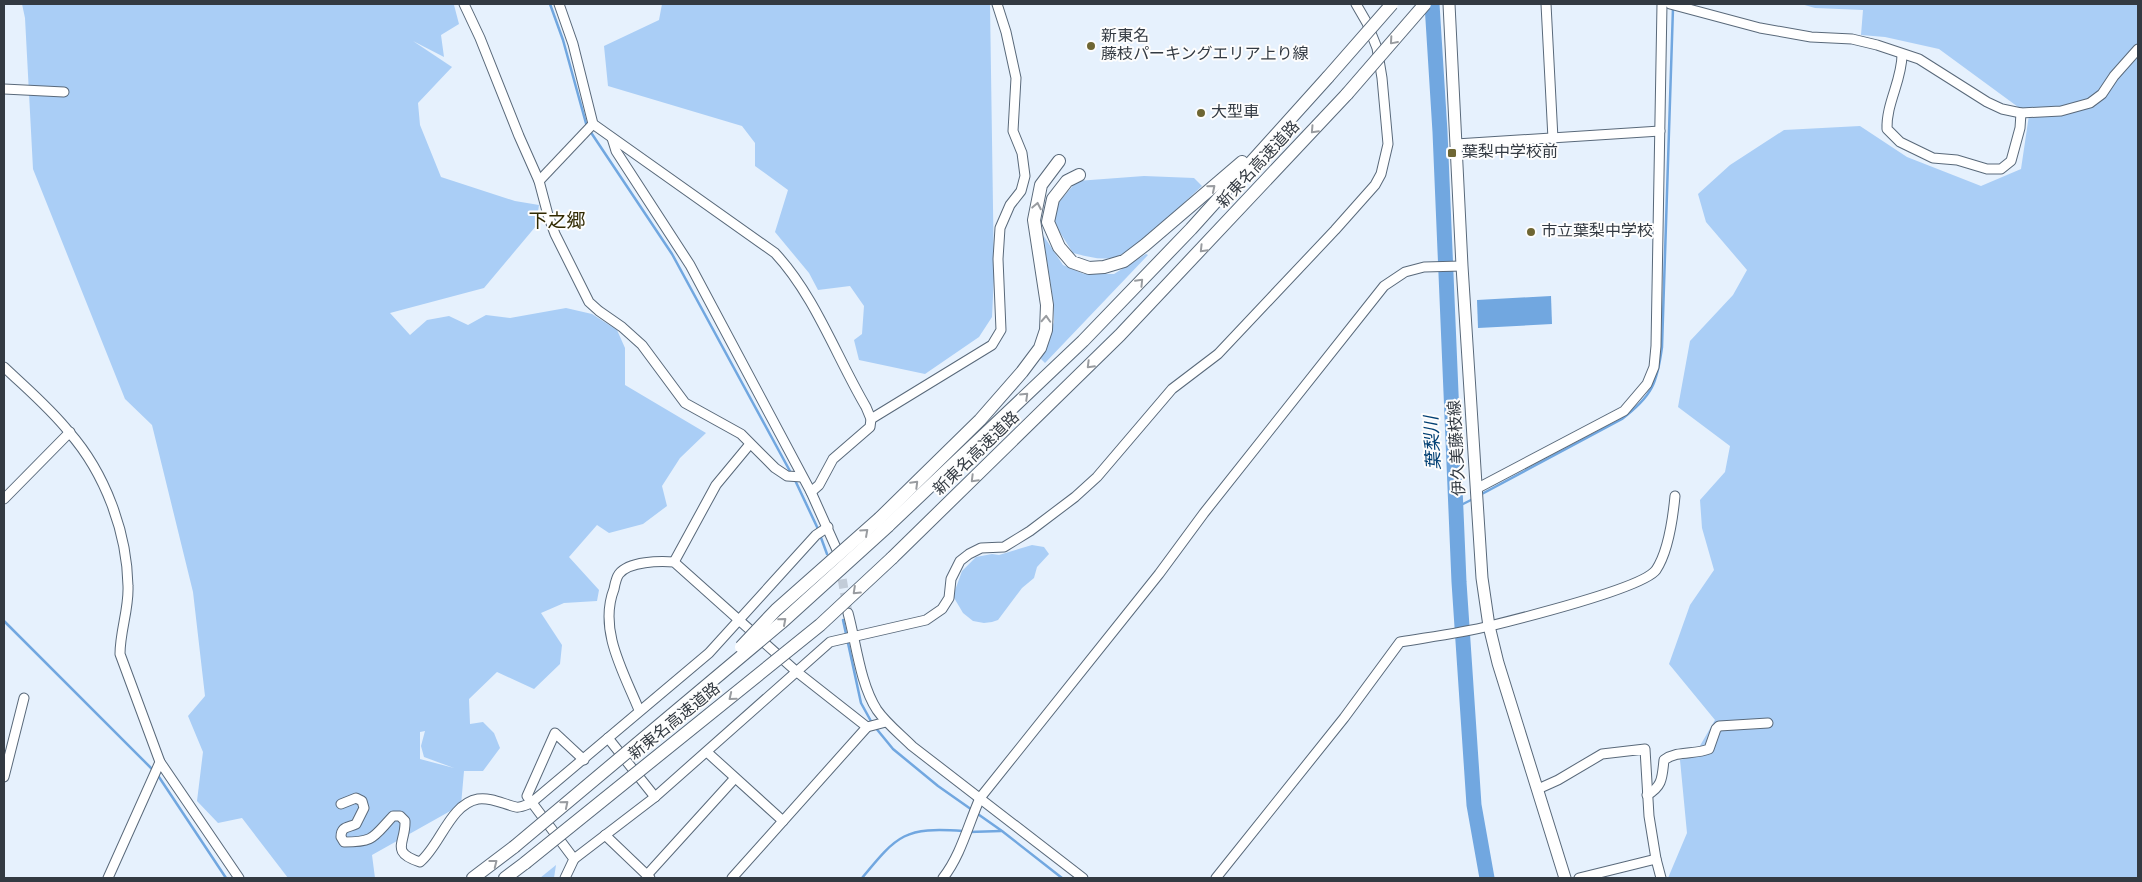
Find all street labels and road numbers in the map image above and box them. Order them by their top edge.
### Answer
street label: 新東名高速道路 [1213,117,1305,213]
street label: 伊久美藤枝線 [1446,400,1470,496]
street label: 新東名高速道路 [930,408,1024,500]
street label: 新東名高速道路 [625,679,725,765]

